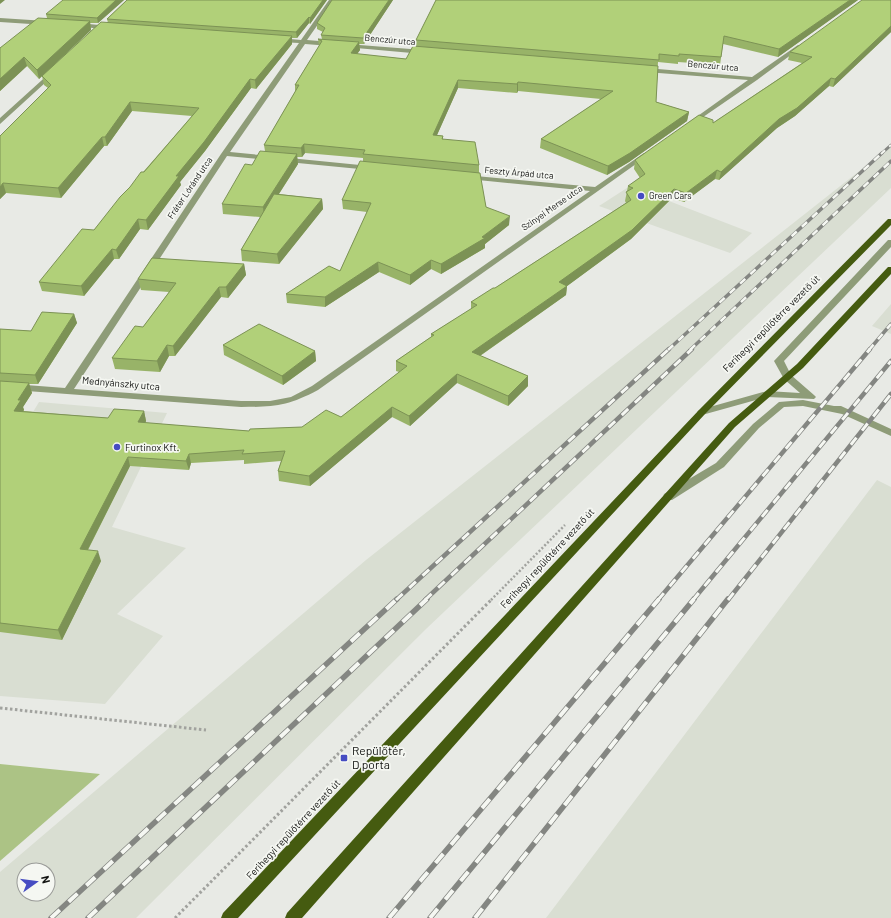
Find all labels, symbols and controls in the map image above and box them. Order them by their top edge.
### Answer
street label: Benczúr utca [364,32,416,47]
street label: Benczúr utca [687,58,739,73]
street label: Fráter Lóránd utca [165,155,214,221]
street label: Feszty Árpád utca [484,164,554,181]
street label: Szinyei Merse utca [519,182,584,233]
place label: Green Cars [649,190,692,201]
marker: Green Cars [636,191,646,201]
street label: Ferihegyi repülőtérre vezető út [720,272,822,374]
street label: Mednyánszky utca [81,374,161,392]
place label: Furtinox Kft. [125,441,179,453]
marker: Furtinox Kft. [112,442,122,452]
street label: Ferihegyi repülőtérre vezető út [498,505,597,610]
place label: Repülőtér, D porta [352,743,406,771]
marker: Repülőtér, D porta [339,753,349,763]
street label: Ferihegyi repülőtérre vezető út [244,776,343,881]
north arrow [16,862,56,902]
text: N [39,874,53,885]

